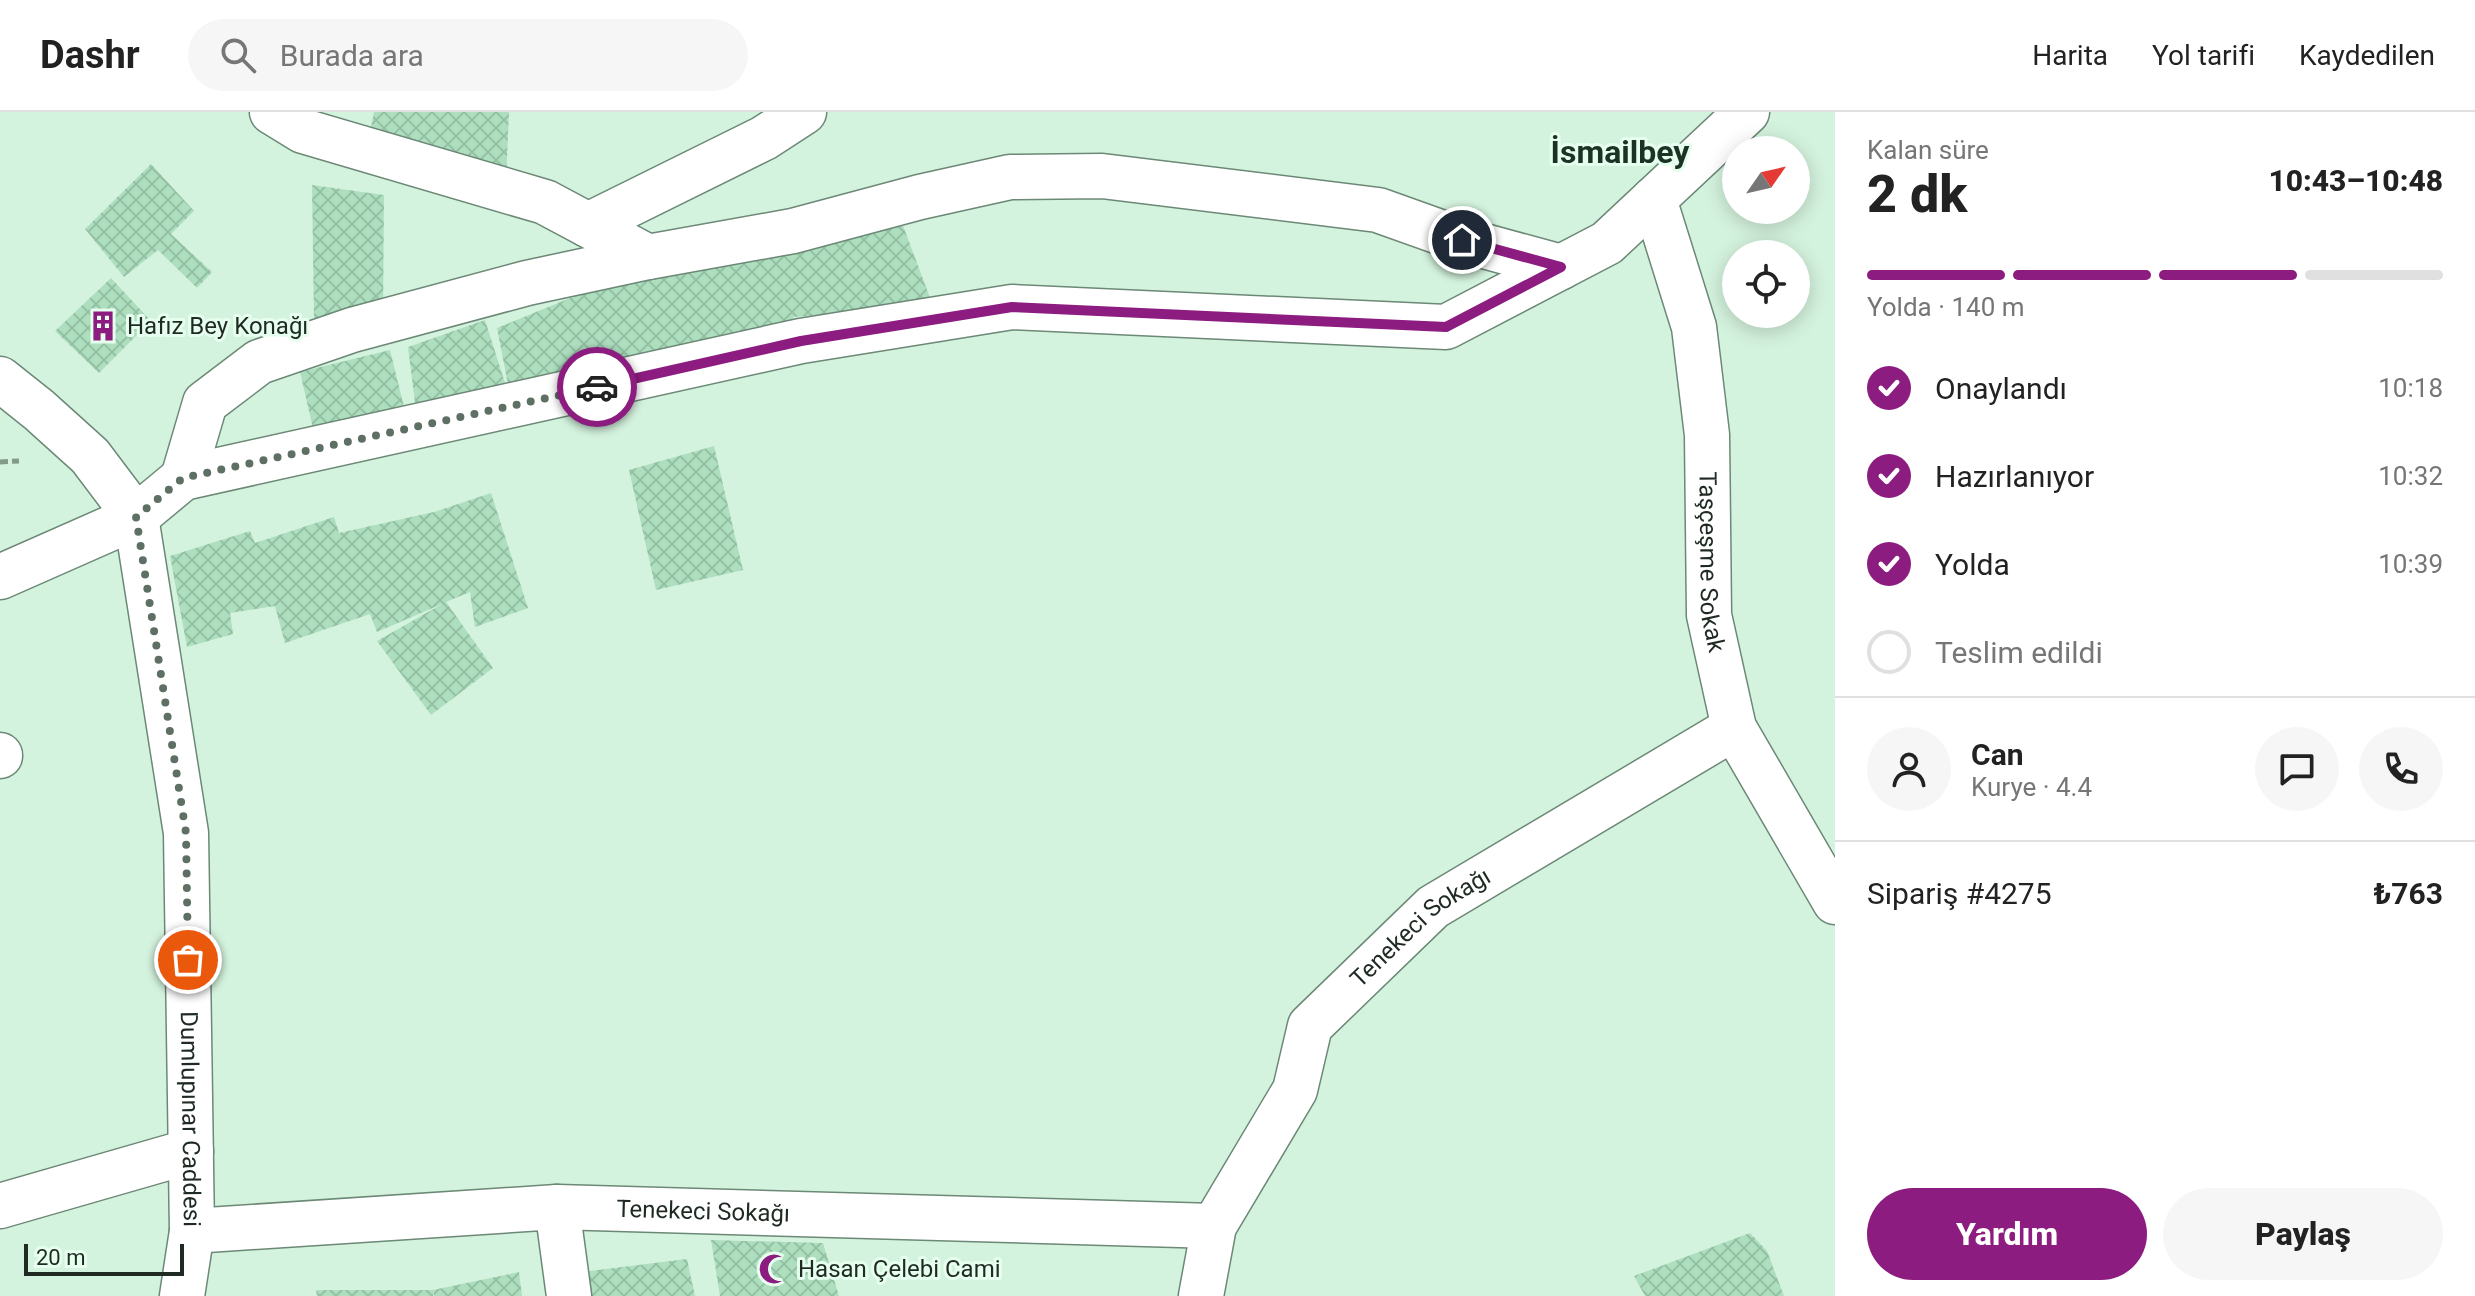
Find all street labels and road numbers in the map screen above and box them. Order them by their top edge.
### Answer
street label: Taşçeşme Sokak [1693,471,1731,656]
street label: Tenekeci Sokağı [1345,862,1496,993]
street label: Dumlupınar Caddesi [175,1011,206,1227]
street label: Tenekeci Sokağı [616,1195,790,1228]

